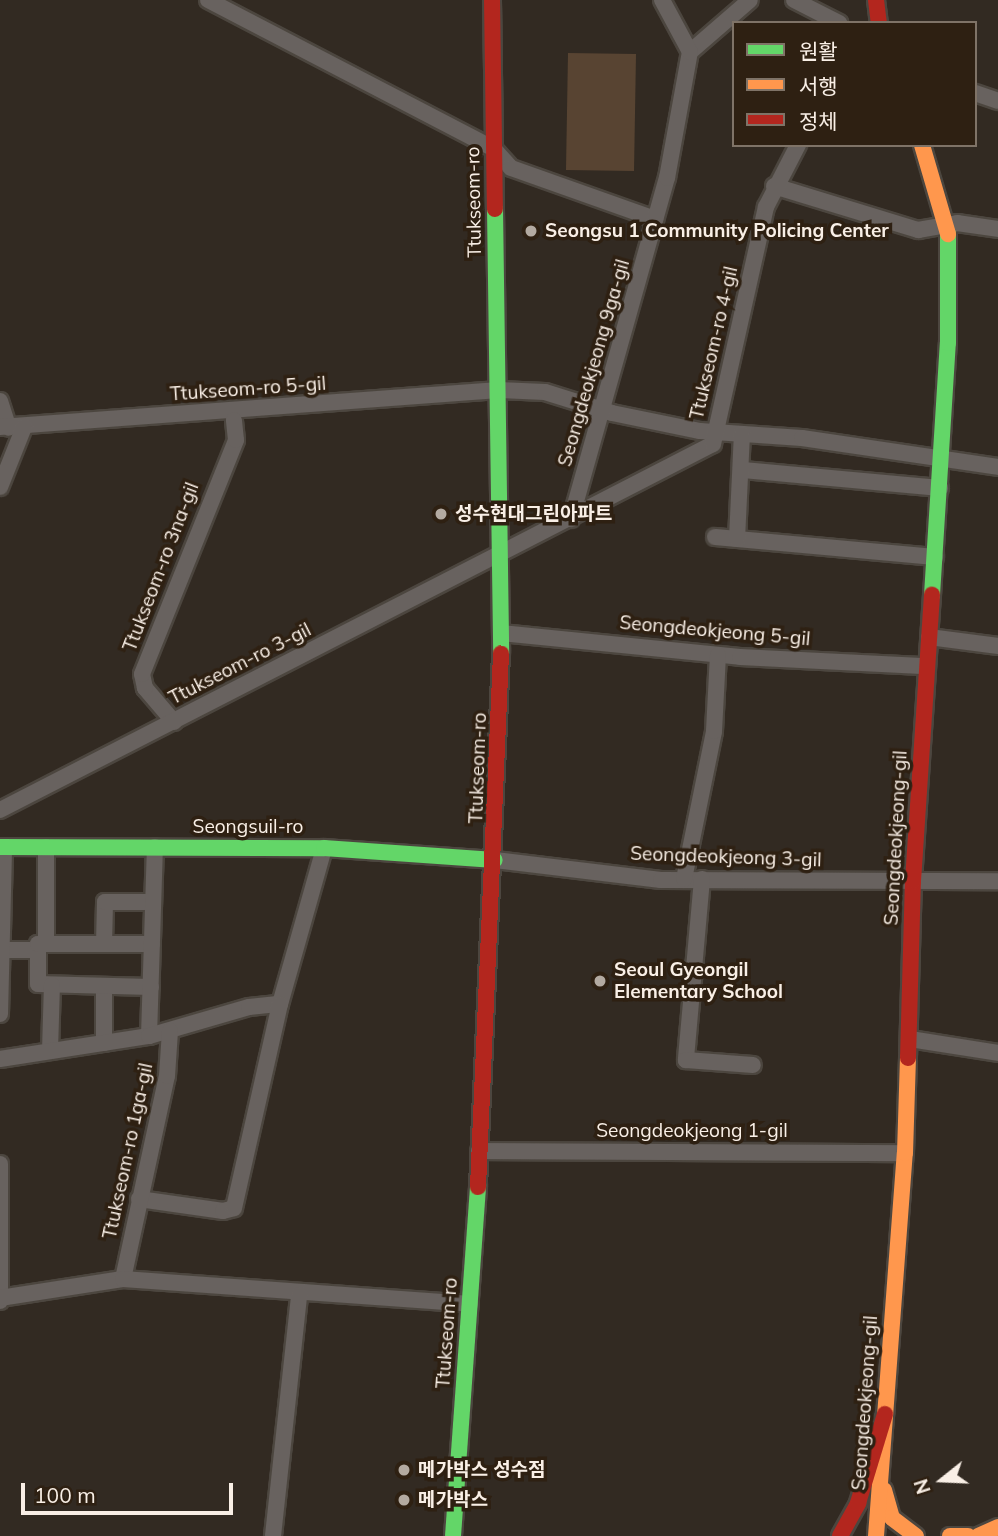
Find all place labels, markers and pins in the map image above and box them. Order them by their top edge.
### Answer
place label: Seongsu 1 Community Policing Center [545,220,889,242]
marker: Seongsu 1 Community Policing Center [523,223,539,239]
place label: 성수현대그린아파트 [455,503,612,525]
marker: 성수현대그린아파트 [433,506,449,522]
place label: Seoul Gyeongil Elementary School [614,959,783,1003]
marker: Seoul Gyeongil Elementary School [592,973,608,989]
place label: 메가박스 성수점 [418,1459,546,1481]
marker: 메가박스 성수점 [396,1462,412,1478]
place label: 메가박스 [418,1489,488,1511]
marker: 메가박스 [396,1492,412,1508]

